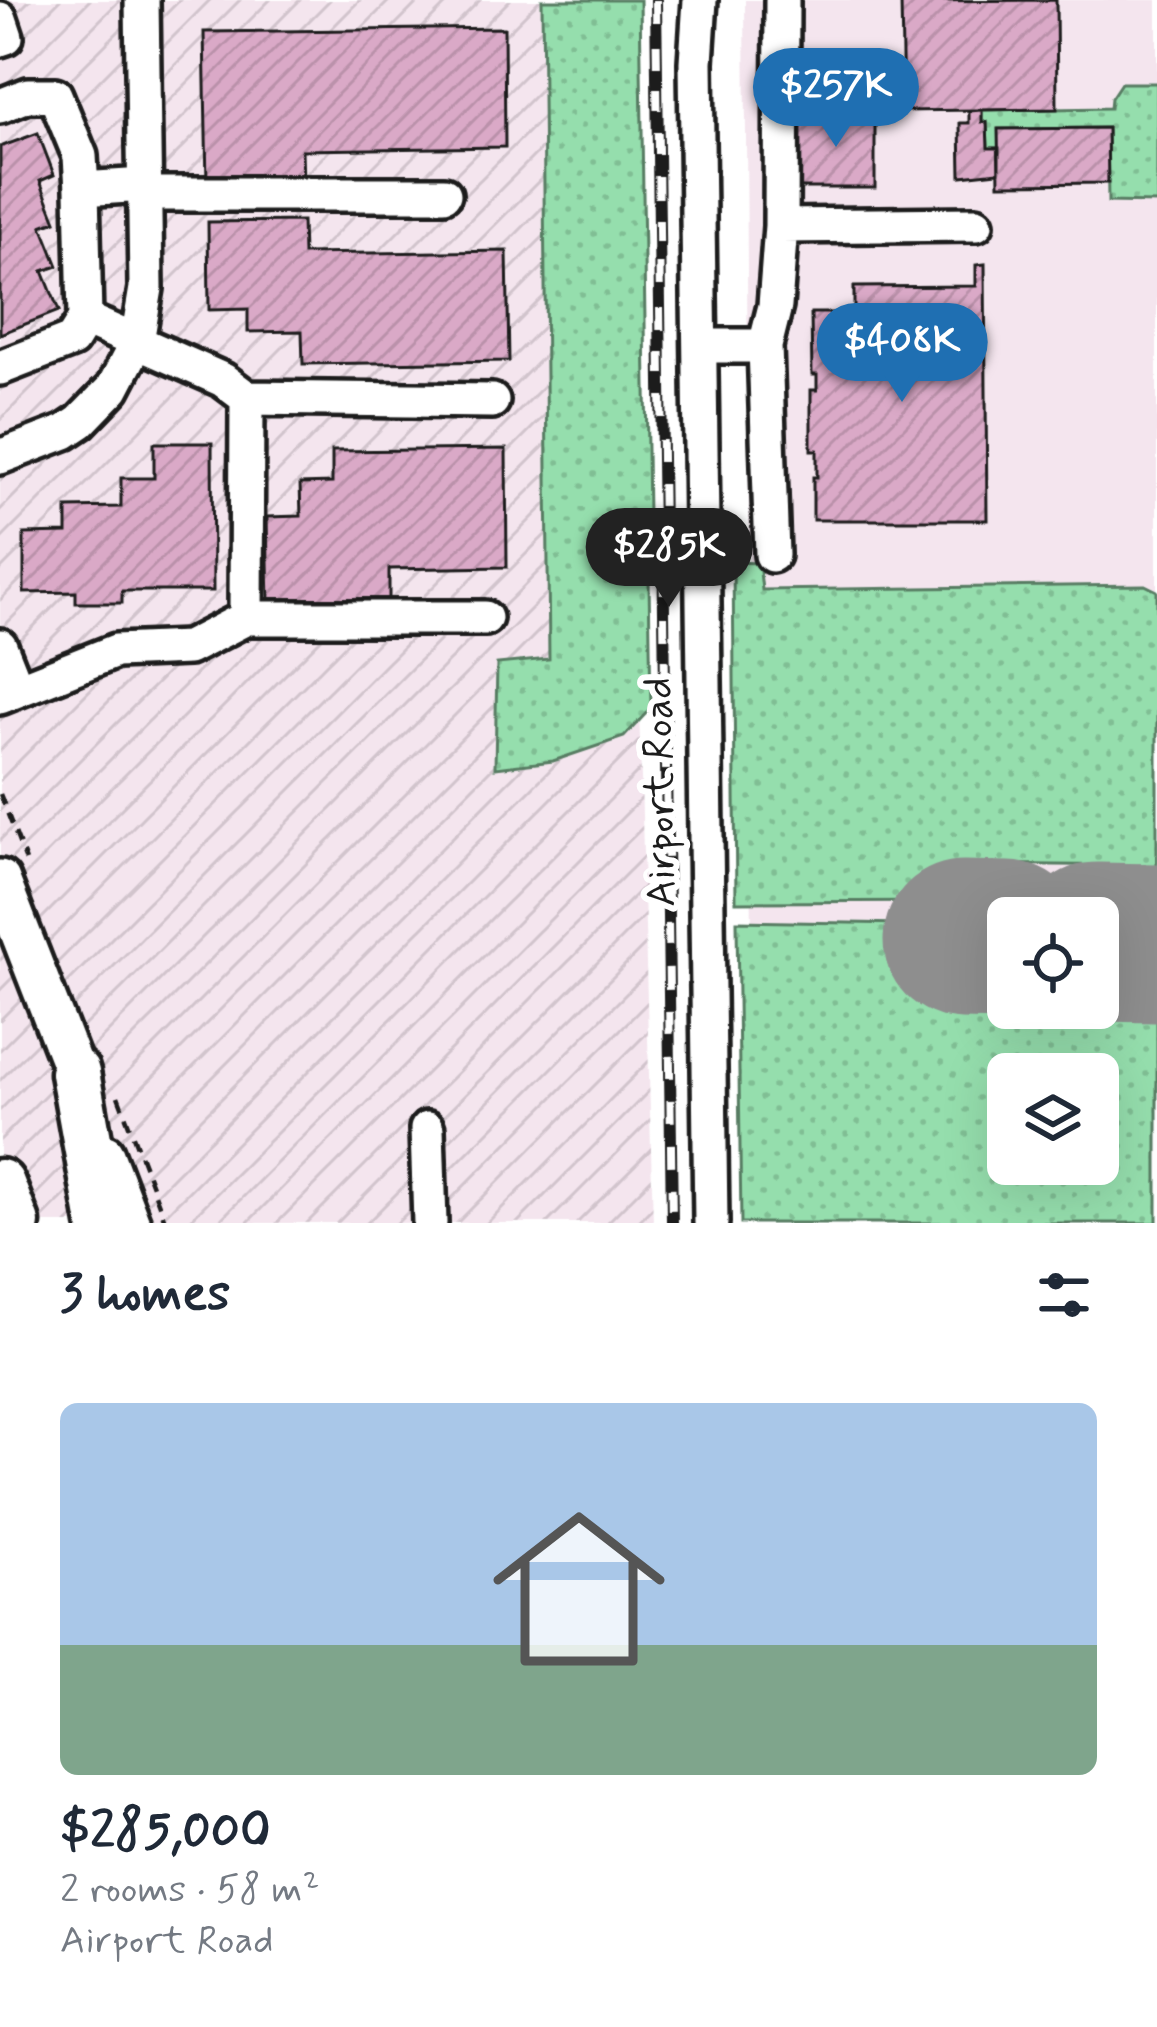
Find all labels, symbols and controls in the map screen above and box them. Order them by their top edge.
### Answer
pin: $257K [752,48,920,150]
text: $257K [780,61,892,112]
pin: $408K [818,303,986,405]
text: $408K [844,316,960,367]
pin: $285K [585,508,753,610]
text: $285K [613,521,725,572]
street label: Airport Road [631,676,691,908]
map controls [987,897,1119,1185]
button: locate [987,897,1119,1029]
button: layers [987,1053,1119,1185]
text: 3 homes [60,1262,230,1328]
icon: filters [1031,1262,1097,1328]
icon: home [471,1481,687,1697]
text: $285,000 [60,1799,271,1865]
text: 2 rooms · 58 m² [60,1865,320,1916]
text: Airport Road [60,1916,274,1967]

